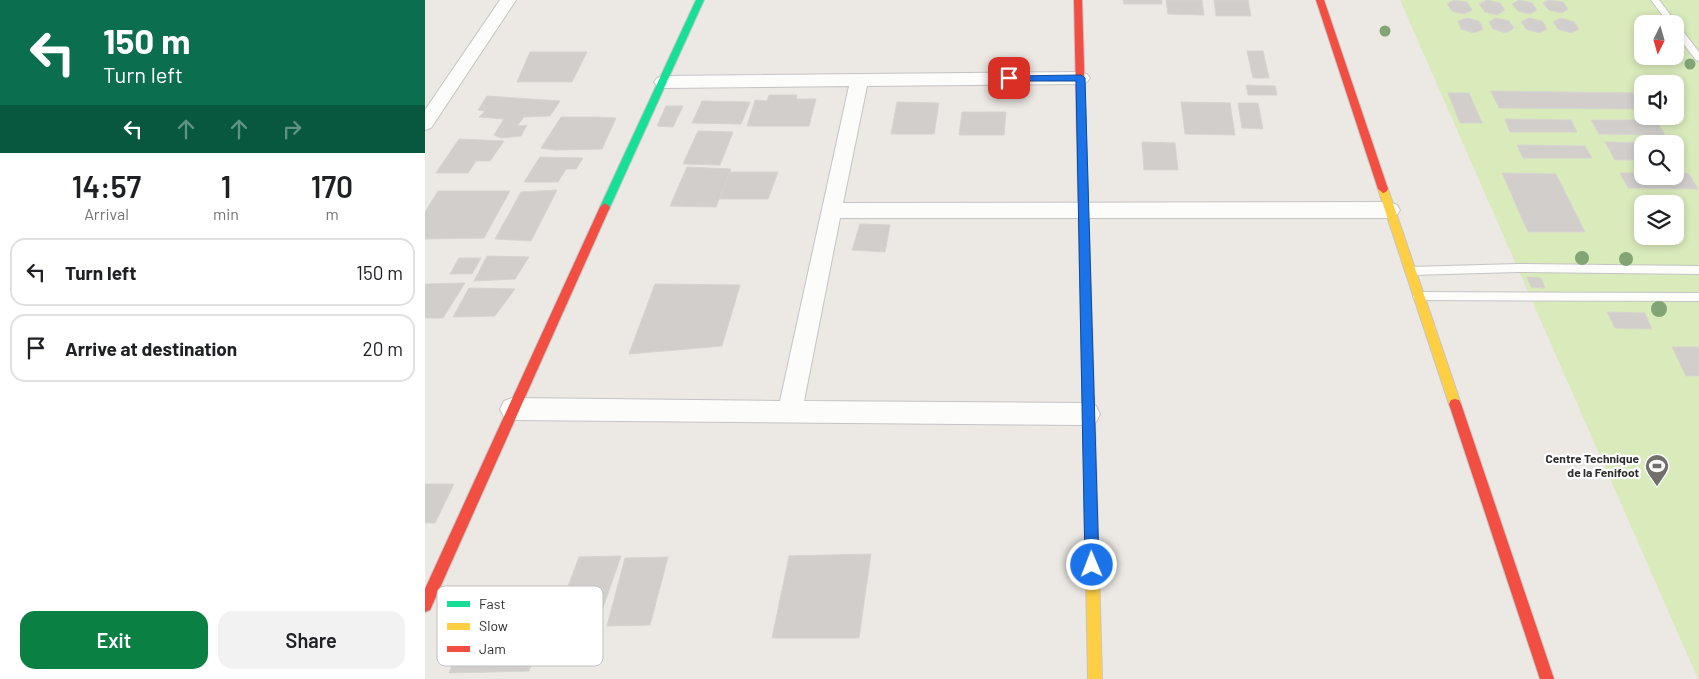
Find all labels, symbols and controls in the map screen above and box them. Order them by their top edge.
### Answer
north arrow [1634,15,1684,65]
map controls [1634,15,1684,245]
text: 150 m [103,19,190,61]
icon: left [20,20,85,85]
pin [988,57,1030,99]
text: Turn left [103,61,183,87]
icon: arrive [995,64,1023,92]
button: sound [1634,75,1684,125]
icon: left [119,115,147,143]
icon: ahead [172,115,200,143]
icon: ahead [225,115,253,143]
icon: right [278,115,306,143]
button: search [1634,135,1684,185]
text: 14:57 [72,168,141,204]
text: 1 [221,168,231,204]
text: 170 [311,168,353,204]
button: layers [1634,195,1684,245]
text: Arrival [84,204,129,223]
text: min [213,204,239,223]
text: m [325,204,339,223]
icon: left [22,258,50,286]
text: Turn left [65,261,136,284]
text: 150 m [356,261,403,284]
icon: arrive [22,334,50,362]
text: Arrive at destination [65,337,237,360]
text: 20 m [363,337,403,360]
place label: Centre Technique de la Fenifoot [1546,451,1639,479]
sports icon: Centre Technique de la Fenifoot [1644,453,1670,487]
position arrow [1065,538,1117,590]
legend [437,586,603,666]
text: Fast [479,595,505,612]
button: Exit [20,611,208,669]
button: Share [218,611,405,669]
text: Slow [479,617,508,634]
text: Jam [479,640,506,657]

